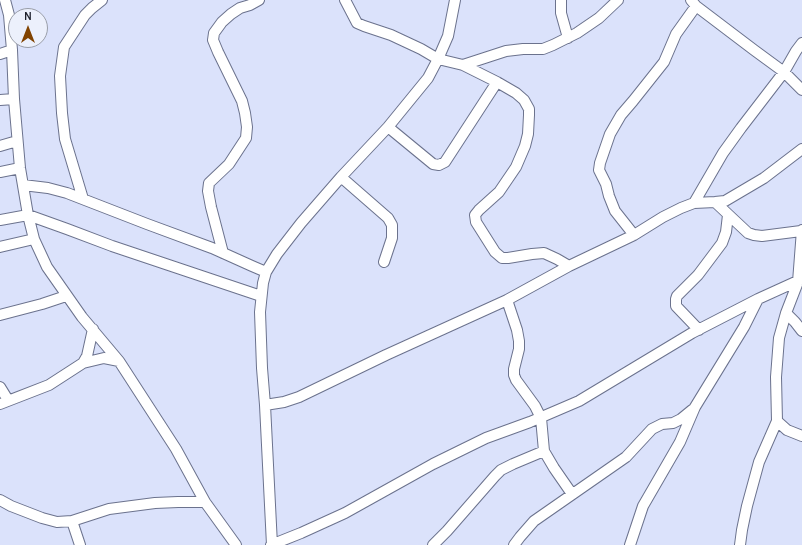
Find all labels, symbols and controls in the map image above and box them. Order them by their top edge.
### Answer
north arrow [8,8,48,48]
text: N [24,10,32,23]

